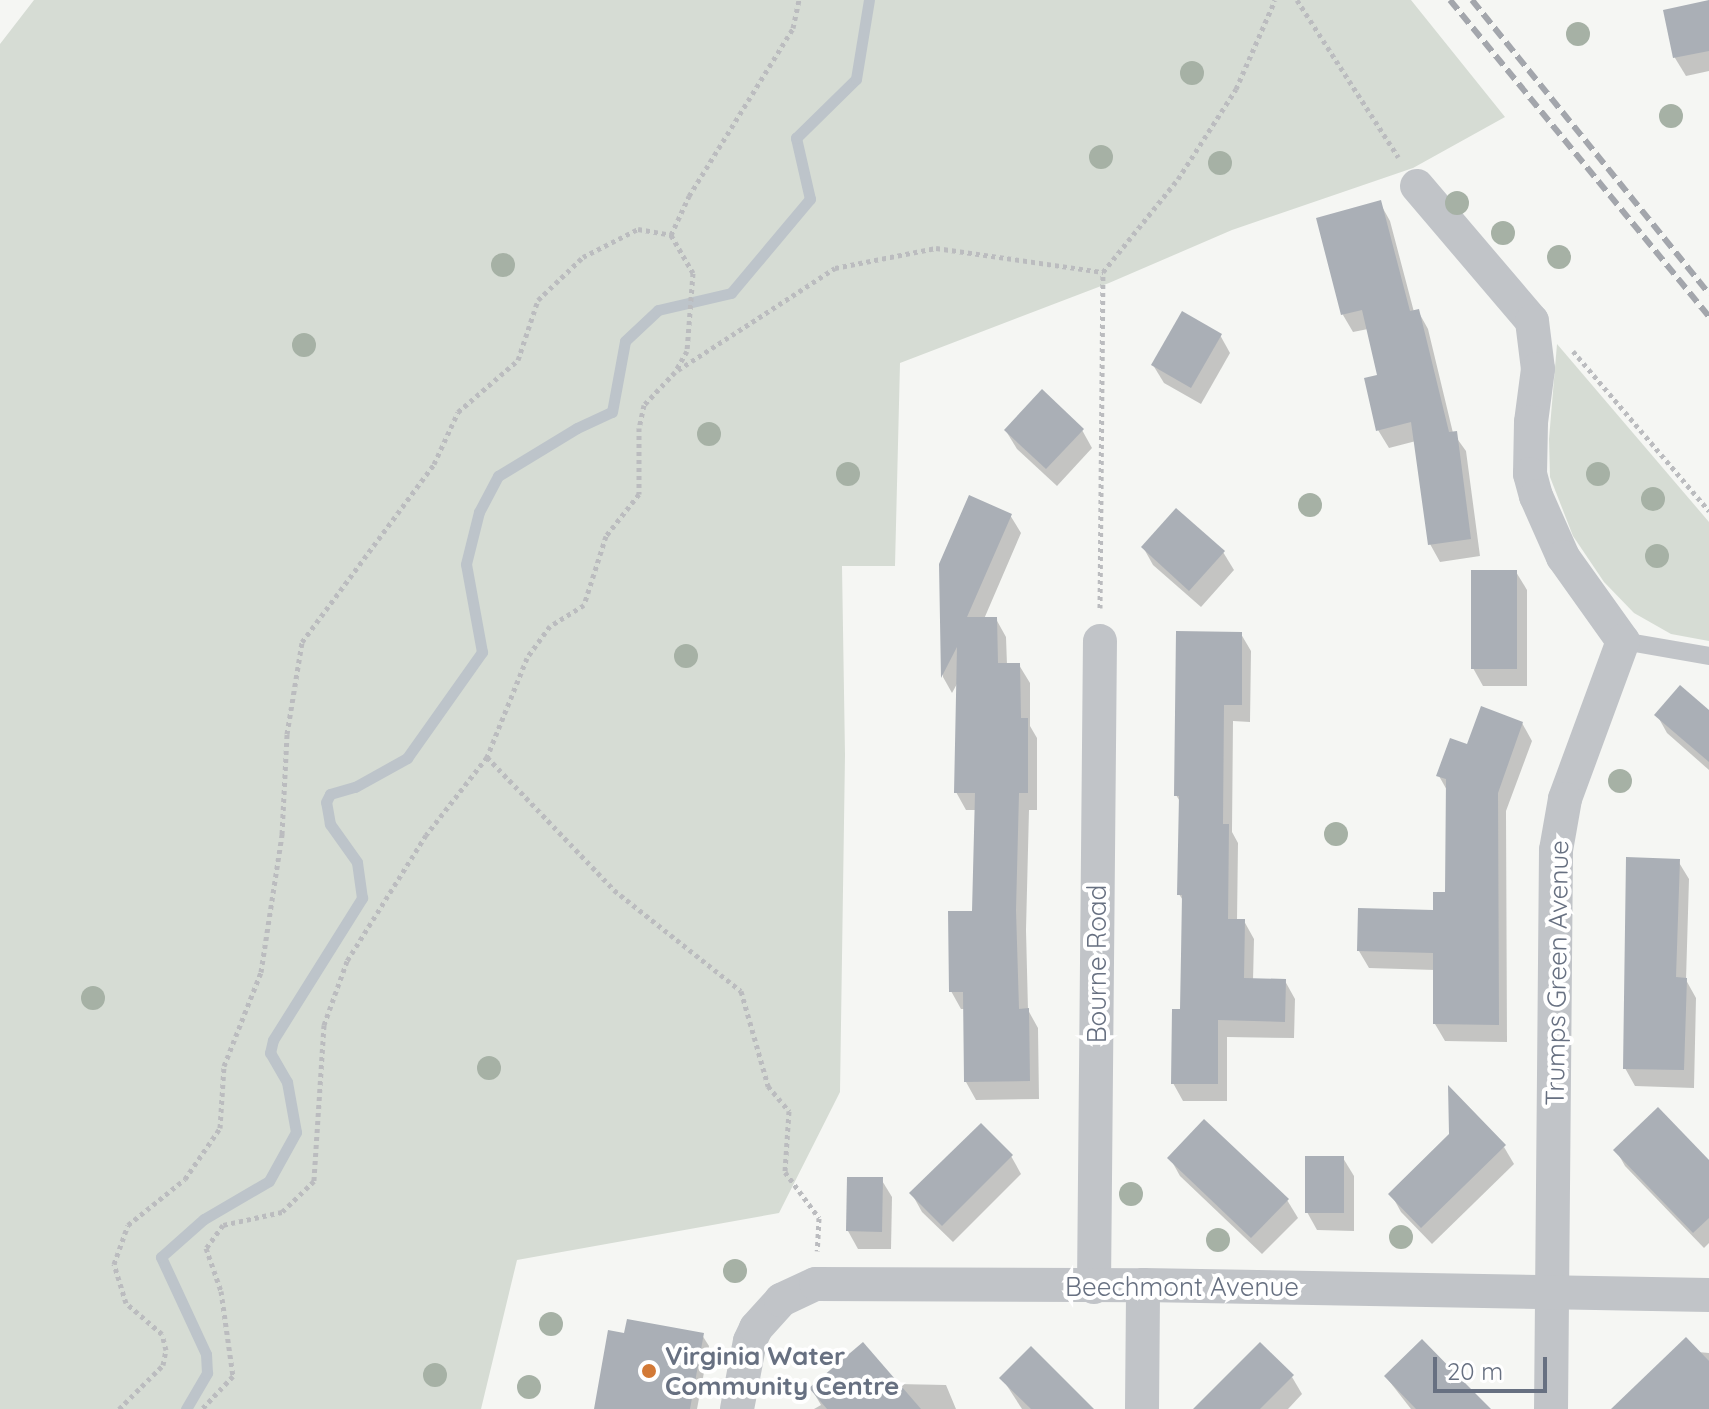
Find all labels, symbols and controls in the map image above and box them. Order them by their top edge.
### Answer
street label: Trumps Green Avenue [1539,840,1575,1106]
street label: Bourne Road [1081,885,1113,1043]
street label: Beechmont Avenue [1065,1271,1299,1303]
place label: Virginia Water Community Centre [665,1340,899,1402]
scale bar [1437,1341,1551,1391]
text: 20 m [1447,1356,1503,1386]
marker: Virginia Water Community Centre [640,1362,658,1380]

